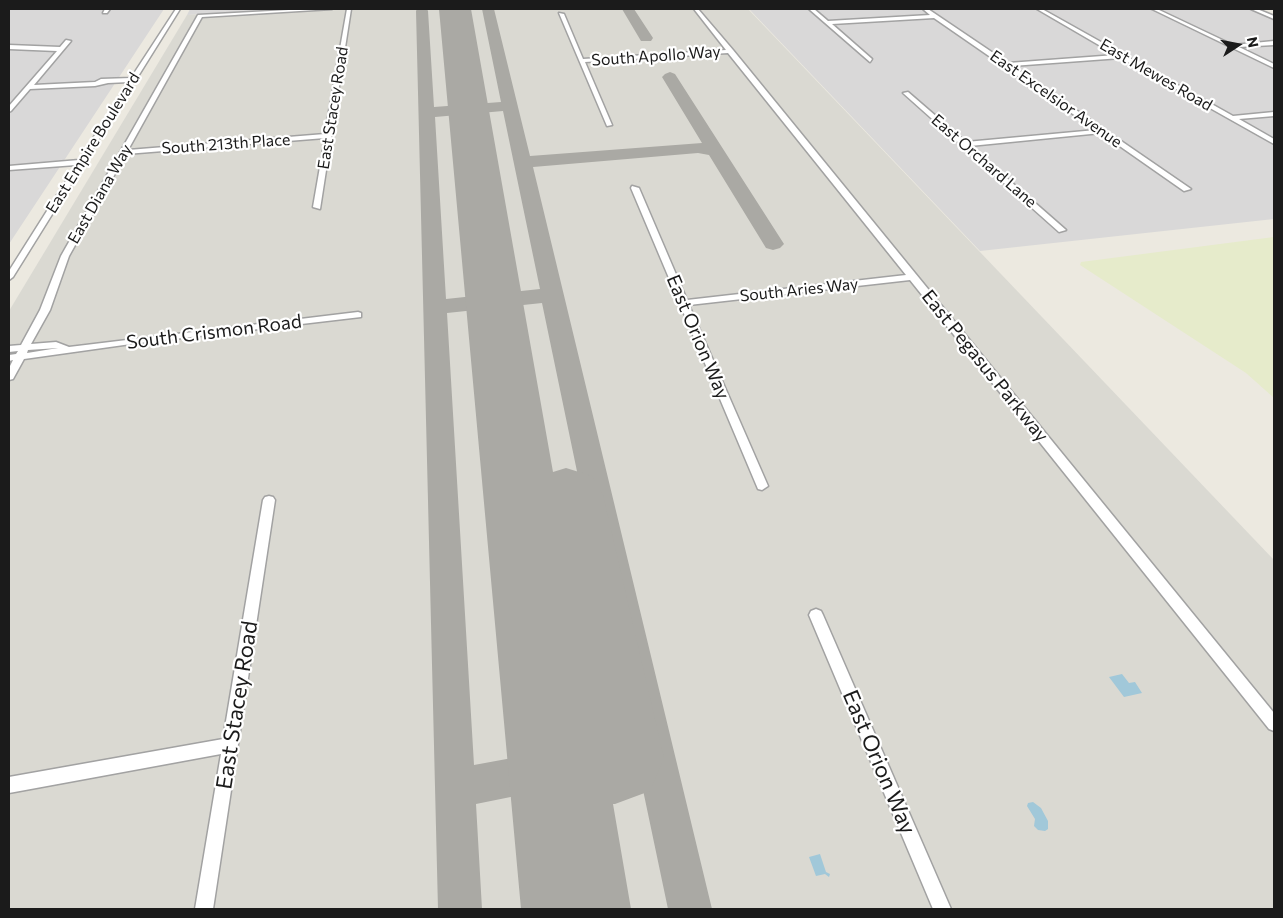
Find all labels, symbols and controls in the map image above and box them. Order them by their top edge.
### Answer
north arrow [1213,20,1263,70]
street label: East Mewes Road [1096,35,1216,115]
text: N [1244,35,1263,49]
street label: South Apollo Way [591,42,721,70]
street label: East Stacey Road [314,45,352,171]
street label: East Excelsior Avenue [986,46,1126,152]
street label: East Empire Boulevard [42,69,144,217]
street label: East Orchard Lane [928,110,1040,212]
street label: South 213th Place [161,130,291,158]
street label: East Diana Way [64,141,136,247]
street label: East Orion Way [662,271,734,403]
street label: South Aries Way [739,274,859,306]
street label: East Pegasus Parkway [917,285,1053,447]
street label: South Crismon Road [125,310,303,354]
street label: East Stacey Road [211,619,263,791]
street label: East Orion Way [837,686,921,838]

